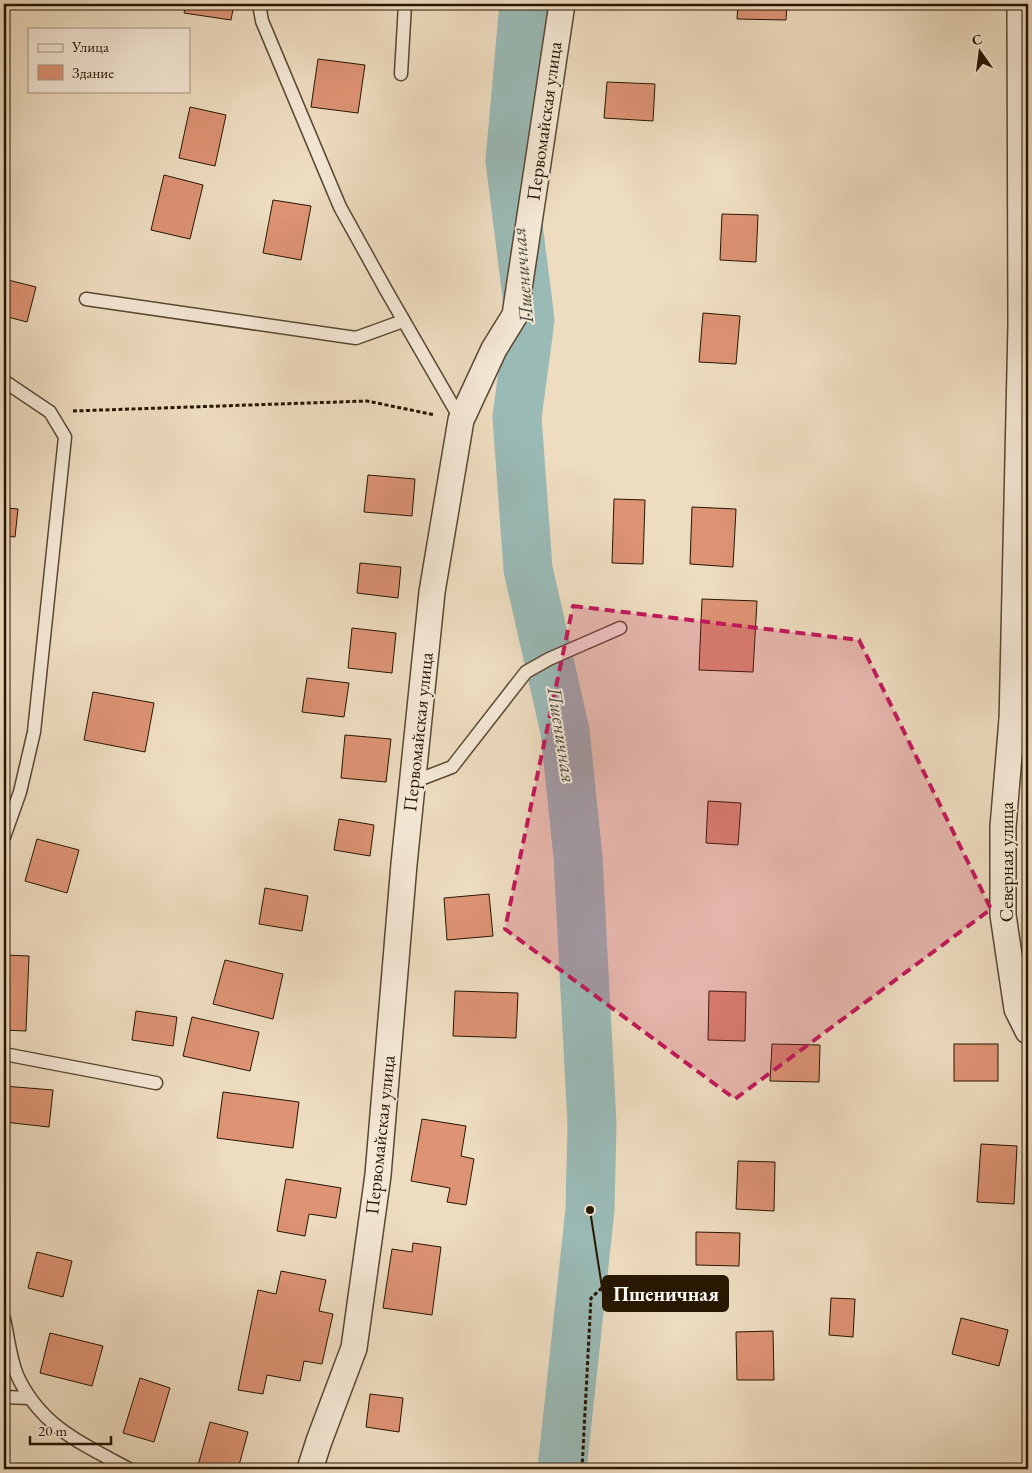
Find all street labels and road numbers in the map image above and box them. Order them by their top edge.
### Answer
street label: Первомайская улица [520,40,568,202]
street label: Первомайская улица [397,651,439,813]
street label: Северная улица [994,801,1019,922]
street label: Первомайская улица [359,1054,401,1216]

